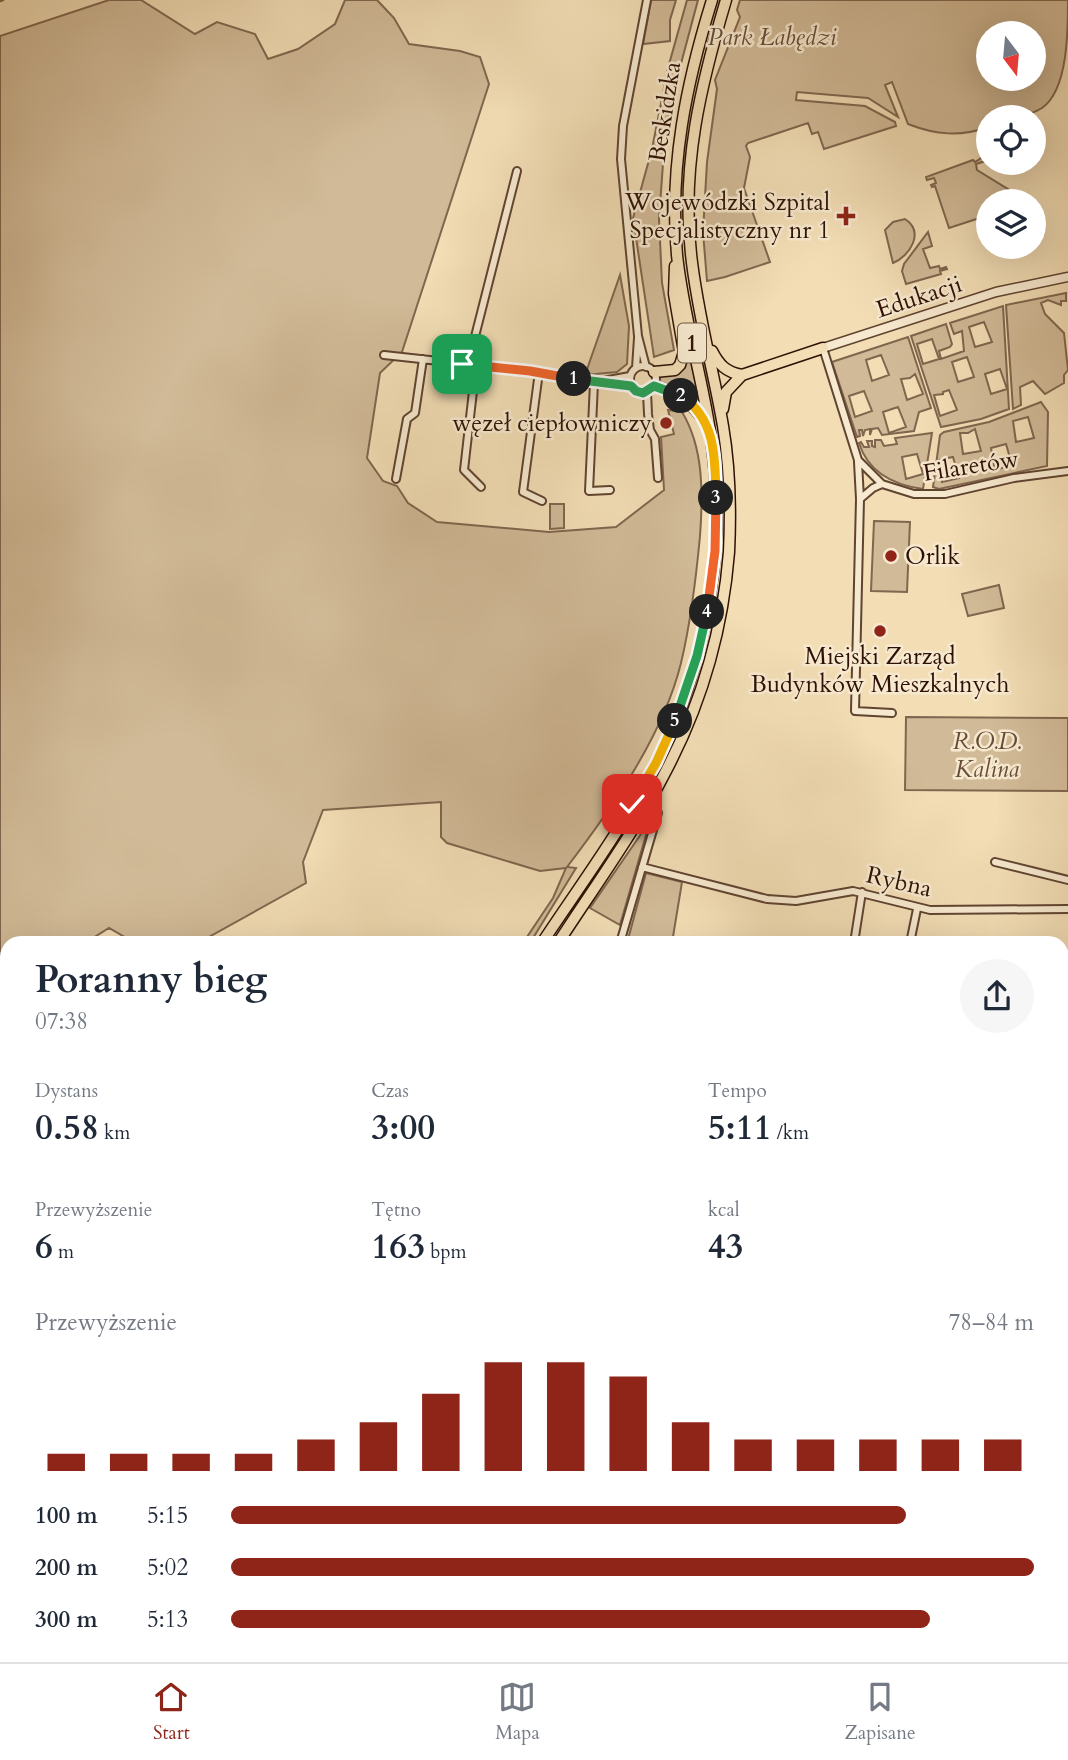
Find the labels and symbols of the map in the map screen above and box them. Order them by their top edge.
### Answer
park label: Park Łabędzi [708,21,837,54]
north arrow [976,21,1046,91]
street label: Beskidzka [641,59,689,165]
place label: Wojewódzki Szpital Specjalistyczny nr 1 [624,186,830,247]
marker: Wojewódzki Szpital Specjalistyczny nr 1 [836,206,856,226]
street label: Edukacji [872,268,966,326]
road number: 1 [678,324,706,362]
pin [432,334,492,394]
pin: 1 [556,362,592,396]
pin: 2 [664,378,698,414]
place label: węzeł ciepłowniczy [452,407,652,440]
marker: węzeł ciepłowniczy [658,415,674,431]
street label: Filaretów [921,442,1021,490]
pin: 3 [698,480,734,516]
place label: Orlik [905,540,960,573]
marker: Orlik [883,548,899,564]
pin: 4 [690,594,724,630]
marker: Miejski Zarząd Budynków Mieszkalnych [872,623,888,639]
place label: Miejski Zarząd Budynków Mieszkalnych [751,640,1009,701]
pin: 5 [658,704,692,738]
park label: R.O.D. Kalina [953,725,1021,786]
pin [602,774,662,834]
street label: Rybna [863,858,936,906]

